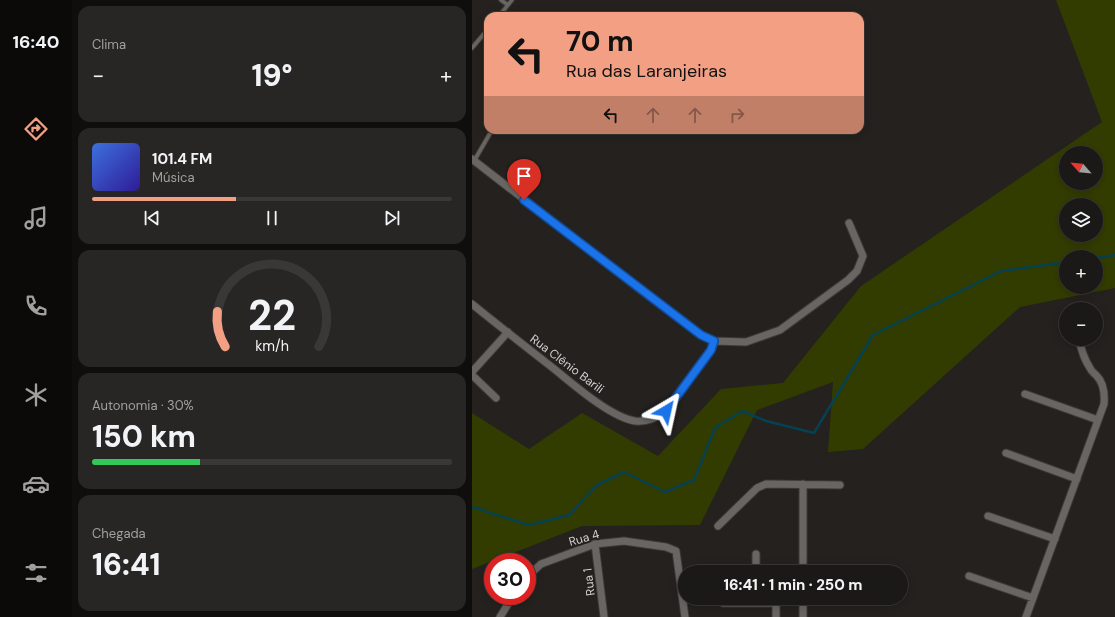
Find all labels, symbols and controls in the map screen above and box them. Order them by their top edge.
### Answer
text: 70 m [566,23,634,60]
icon: left [500,28,552,80]
text: 16:40 [13,30,59,54]
text: Clima [92,36,126,53]
text: 19° [251,56,293,95]
text: Rua das Laranjeiras [566,59,727,83]
text: − [92,61,104,90]
text: + [440,61,452,90]
icon: left [600,104,622,126]
icon: ahead [642,104,664,126]
icon: ahead [684,104,706,126]
icon: right [726,104,748,126]
icon: directions [22,115,50,143]
north arrow [1059,146,1103,190]
map controls [1059,146,1103,346]
text: 101.4 FM [152,149,212,169]
pin [507,159,541,200]
icon: arrive [513,165,535,187]
text: Música [152,169,195,186]
button: layers [1059,198,1103,242]
icon: music [22,204,50,232]
icon: previous [141,207,163,229]
icon: pause [261,207,283,229]
icon: next [381,207,403,229]
button: + [1059,250,1103,294]
text: 22 [248,288,296,342]
icon: phone [22,292,50,320]
button: − [1059,302,1103,346]
street label: Rua Clênio Barili [527,331,607,397]
text: km/h [255,336,289,354]
icon: climate [22,381,50,409]
position arrow [645,390,687,432]
text: Autonomia · 30% [92,397,194,414]
text: 150 km [92,417,196,456]
icon: car [22,470,50,498]
text: Chegada [92,525,146,542]
street label: Rua 4 [567,526,601,550]
text: 16:41 [92,545,161,584]
speed limit sign: 30 [484,553,536,605]
icon: filters [22,559,50,587]
street label: Rua 1 [579,567,599,597]
text: 16:41 · 1 min · 250 m [724,575,862,595]

